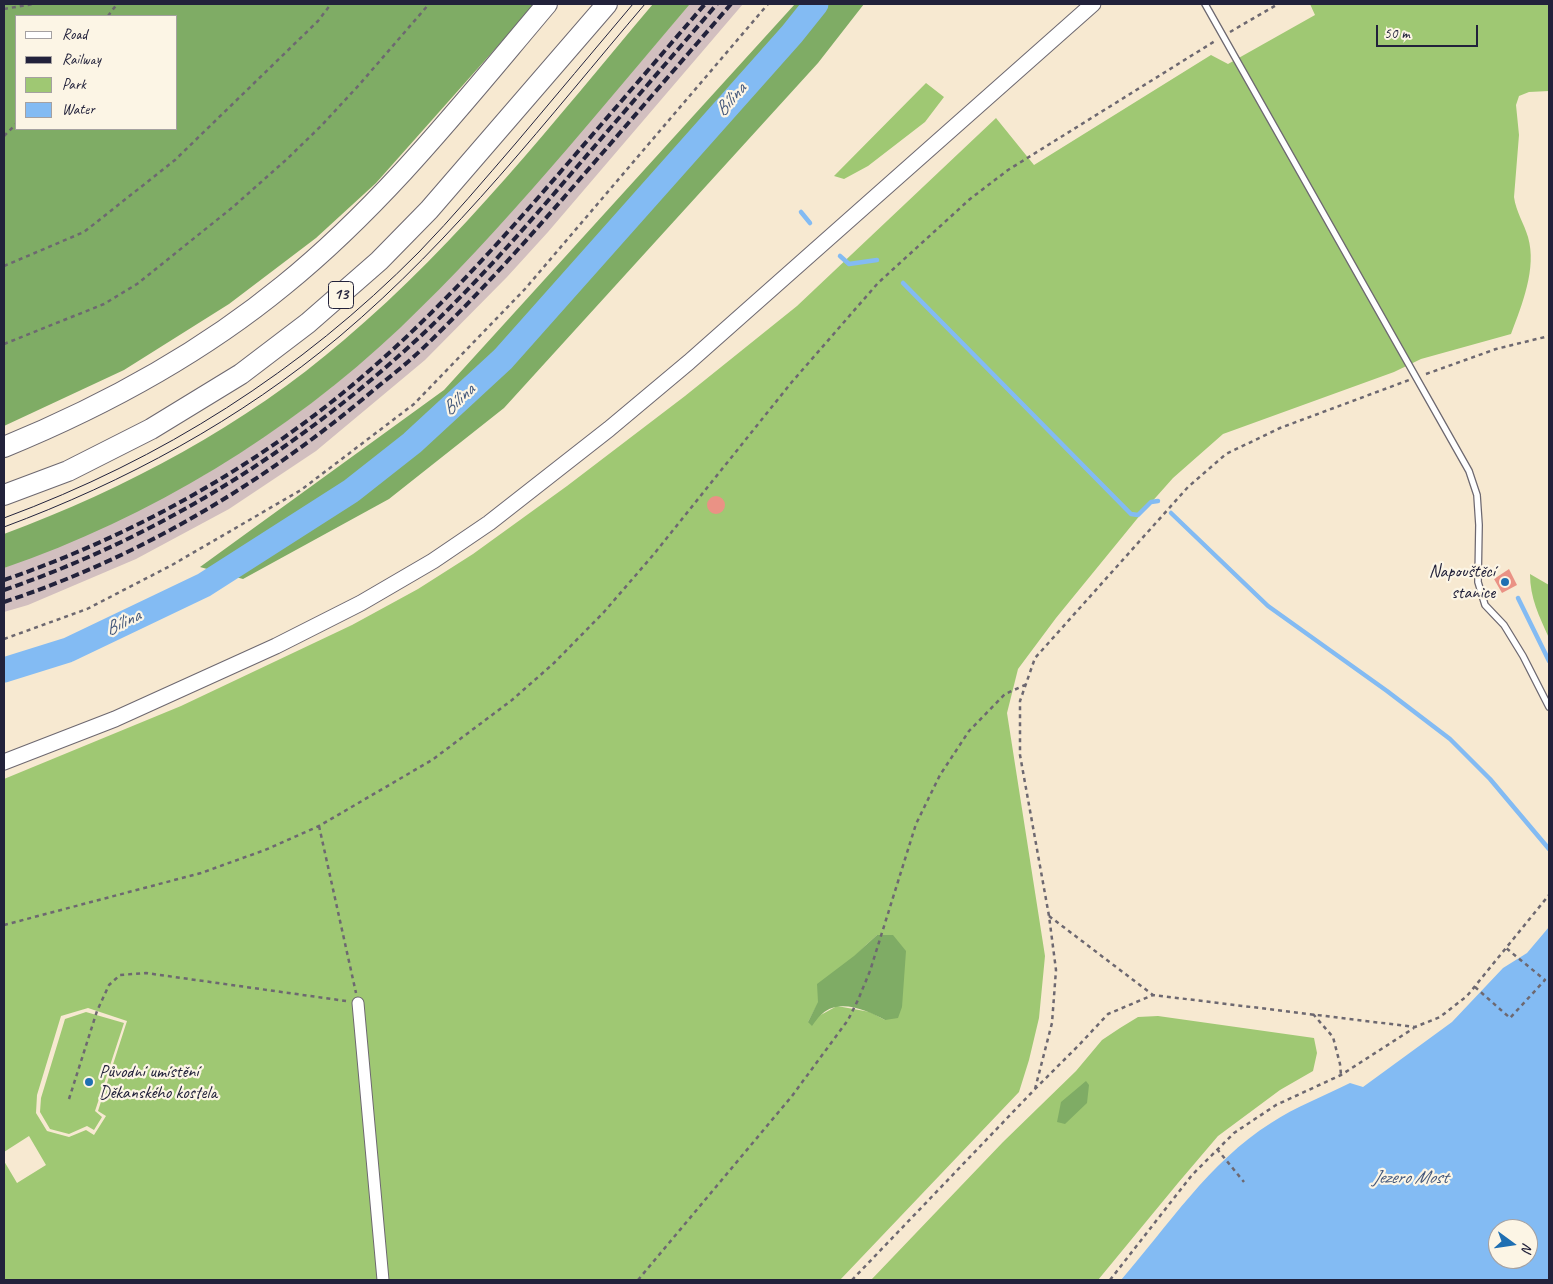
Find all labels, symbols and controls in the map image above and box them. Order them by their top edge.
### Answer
legend [15,15,178,130]
scale bar [1378,15,1480,47]
text: 50 m [1384,24,1410,43]
text: Road [62,25,87,44]
text: Railway [62,50,101,69]
text: Park [62,75,86,94]
water label: Bílina [710,79,752,121]
text: Water [62,100,95,119]
road number: 13 [328,282,354,308]
water label: Bílina [438,379,480,421]
place label: Napouštěcí stanice [1429,561,1495,604]
marker: Napouštěcí stanice [1499,576,1511,588]
water label: Bílina [102,605,144,641]
place label: Původní umístění Děkanského kostela [99,1061,217,1104]
marker: Původní umístění Děkanského kostela [83,1076,95,1088]
water label: Jezero Most [1372,1167,1448,1189]
north arrow [1488,1219,1538,1269]
text: N [1518,1241,1536,1254]

